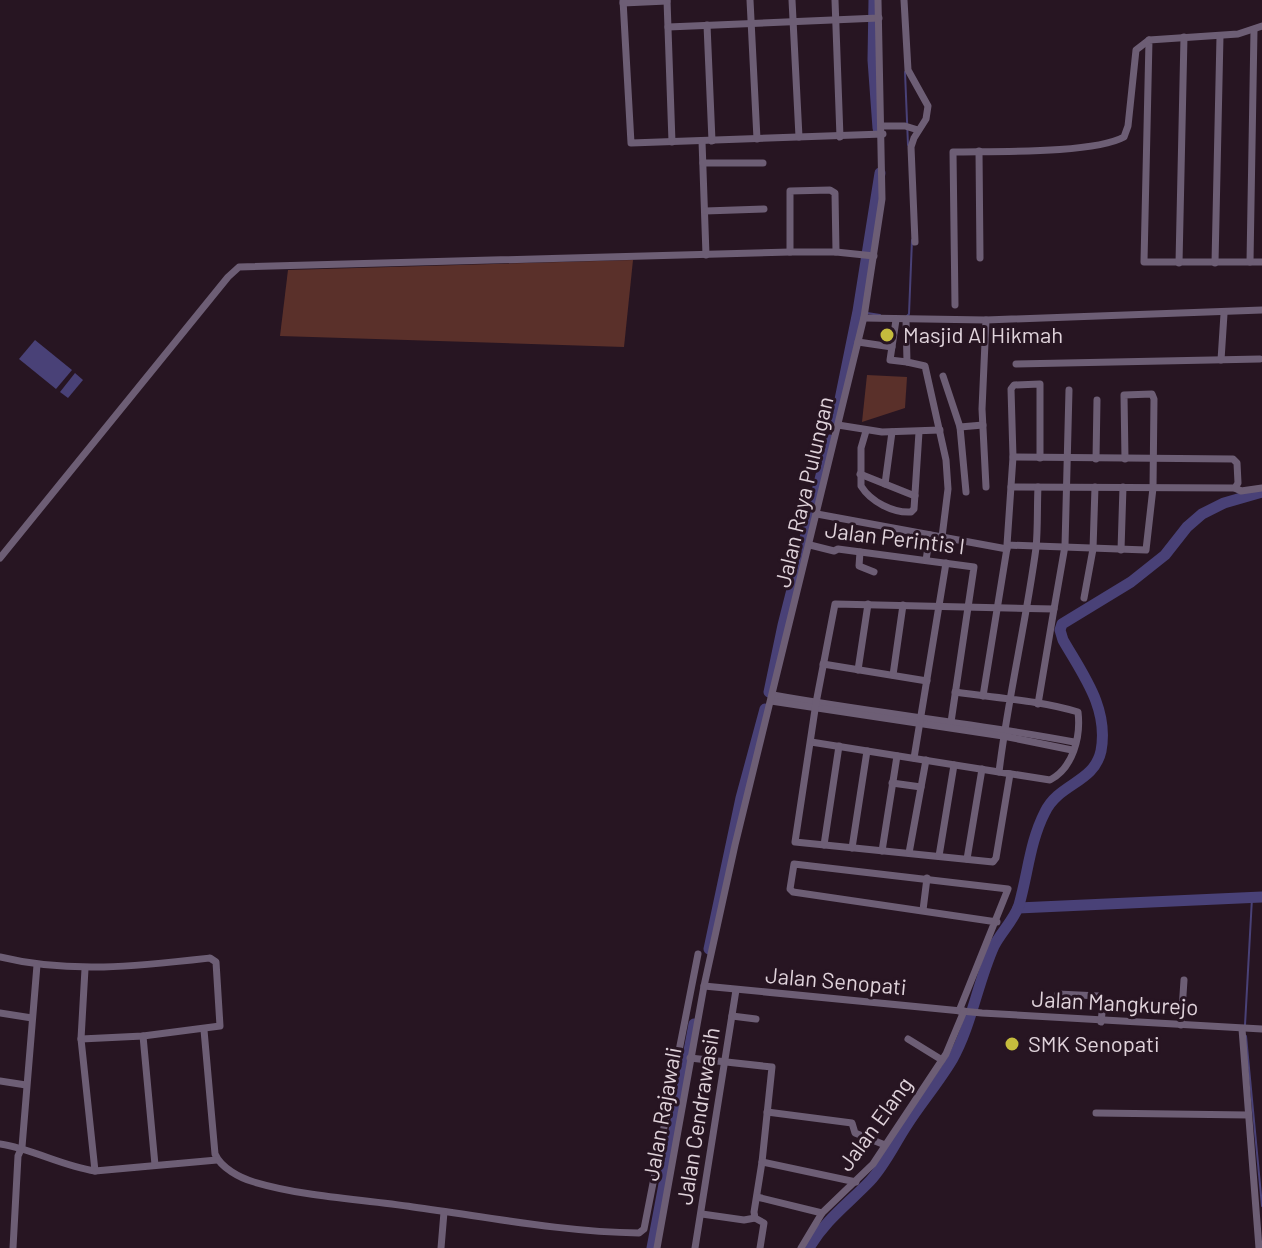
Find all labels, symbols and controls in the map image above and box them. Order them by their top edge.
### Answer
place label: Masjid Al Hikmah [903,321,1063,347]
marker: Masjid Al Hikmah [878,326,896,344]
street label: Jalan Raya Pulungan [768,394,838,590]
street label: Jalan Perintis I [824,516,966,558]
street label: Jalan Senopati [764,961,908,999]
street label: Jalan Mangkurejo [1031,985,1199,1019]
street label: Jalan Cendrawasih [670,1025,724,1206]
place label: SMK Senopati [1028,1030,1160,1056]
marker: SMK Senopati [1003,1035,1021,1053]
street label: Jalan Rajawali [636,1045,686,1183]
street label: Jalan Elang [831,1071,917,1175]

